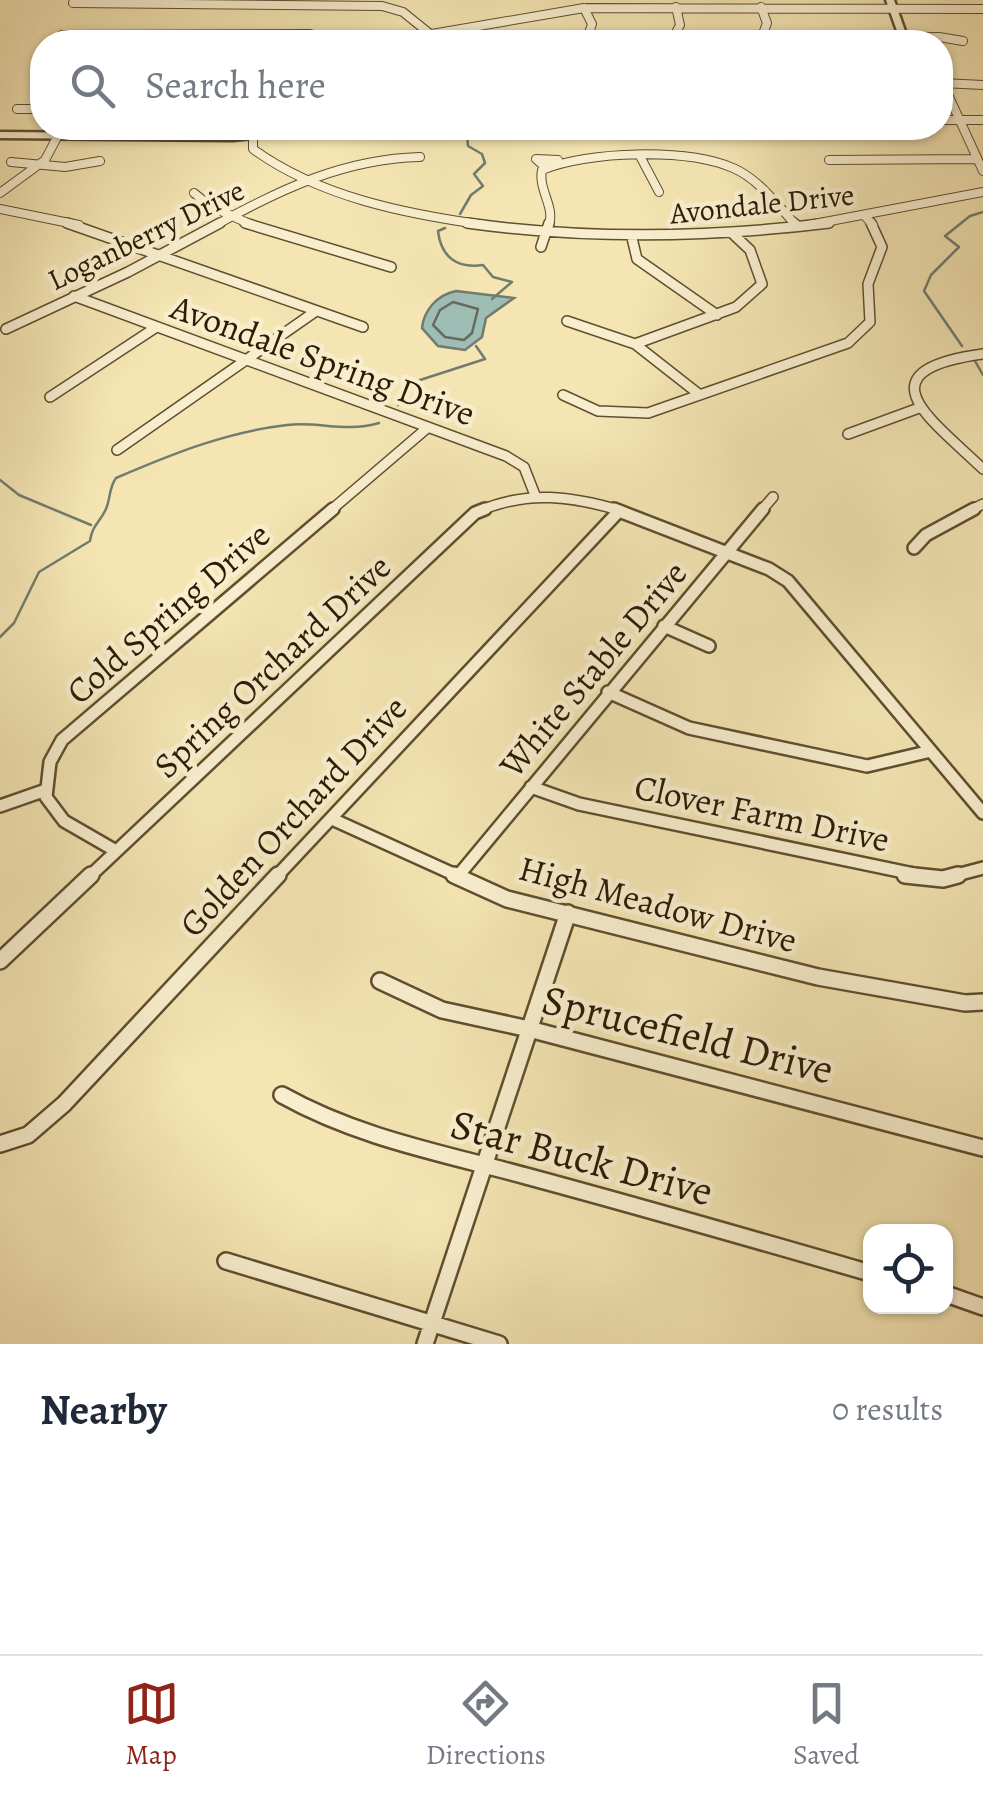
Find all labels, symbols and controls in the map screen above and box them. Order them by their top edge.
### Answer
search box [30,30,953,140]
icon: search [65,58,120,113]
text: Search here [145,59,326,111]
street label: Loganberry Drive [41,170,251,300]
street label: Avondale Drive [667,174,856,234]
street label: Avondale Spring Drive [163,282,482,437]
street label: Cold Spring Drive [56,511,280,715]
street label: Spring Orchard Drive [143,543,401,789]
street label: White Stable Drive [488,551,698,788]
street label: Golden Orchard Drive [168,685,418,947]
street label: Clover Farm Drive [630,763,894,863]
street label: High Meadow Drive [514,844,802,964]
street label: Sprucefield Drive [536,970,840,1098]
street label: Star Buck Drive [445,1095,719,1219]
map controls [863,1224,953,1314]
button: locate [863,1224,953,1314]
text: Nearby [40,1381,167,1438]
text: 0 results [832,1387,943,1431]
tab: Map [124,1676,179,1774]
tab: Directions [426,1676,546,1774]
tab: Saved [793,1676,859,1774]

